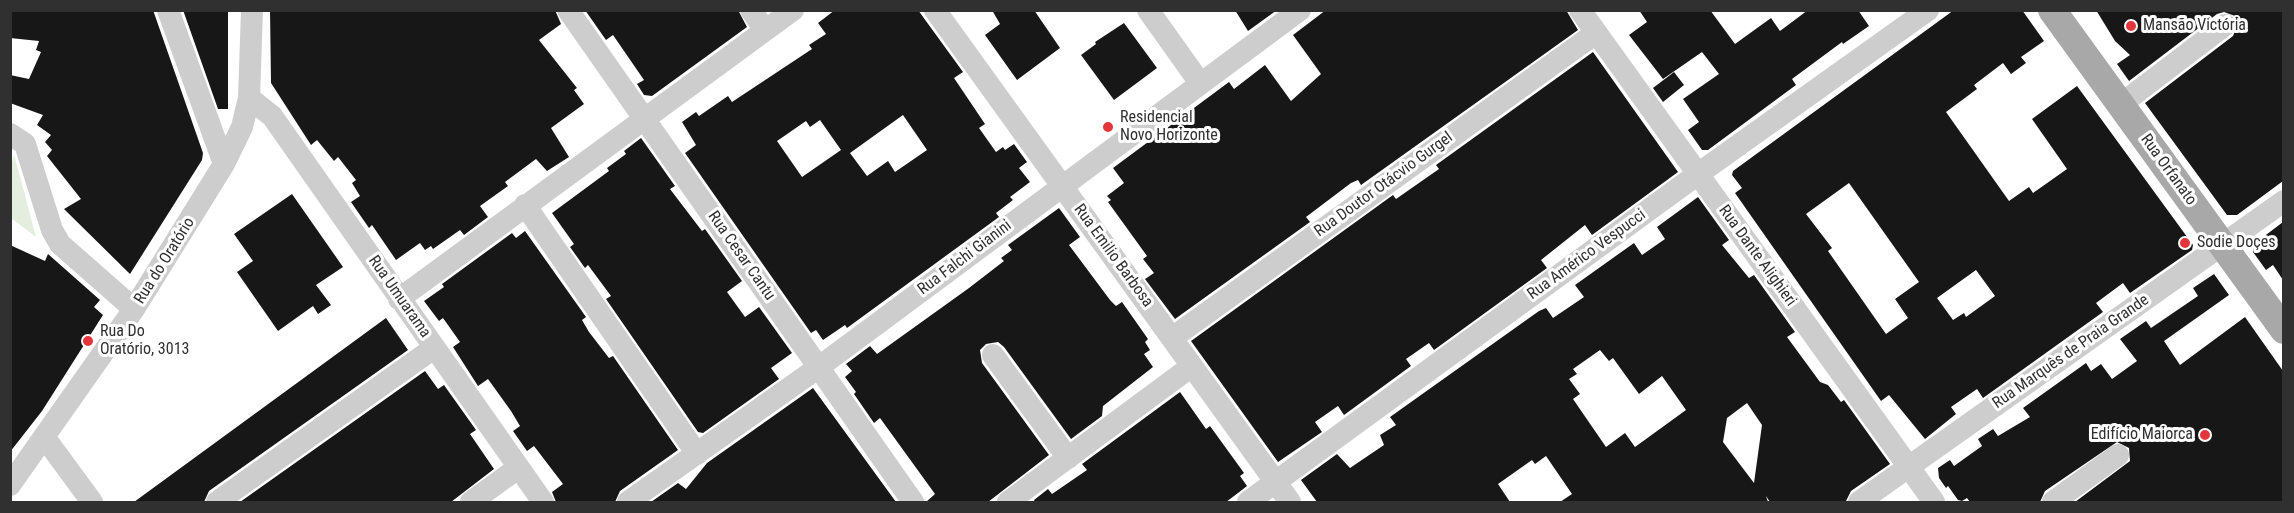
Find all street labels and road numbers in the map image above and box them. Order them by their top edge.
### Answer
street label: Rua Doutor Otácvio Gurgel [1311,128,1457,242]
street label: Rua Orfanato [2136,131,2200,209]
street label: Rua Emilio Barbosa [1069,201,1157,311]
street label: Rua Dante Alighieri [1714,202,1800,310]
street label: Rua Américo Vespucci [1524,206,1650,304]
street label: Rua Cesar Cantu [703,208,779,304]
street label: Rua do Oratório [131,214,199,308]
street label: Rua Falchi Gianini [914,217,1016,299]
street label: Rua Umuarama [364,252,434,342]
street label: Rua Marquês de Praia Grande [1989,291,2153,413]

